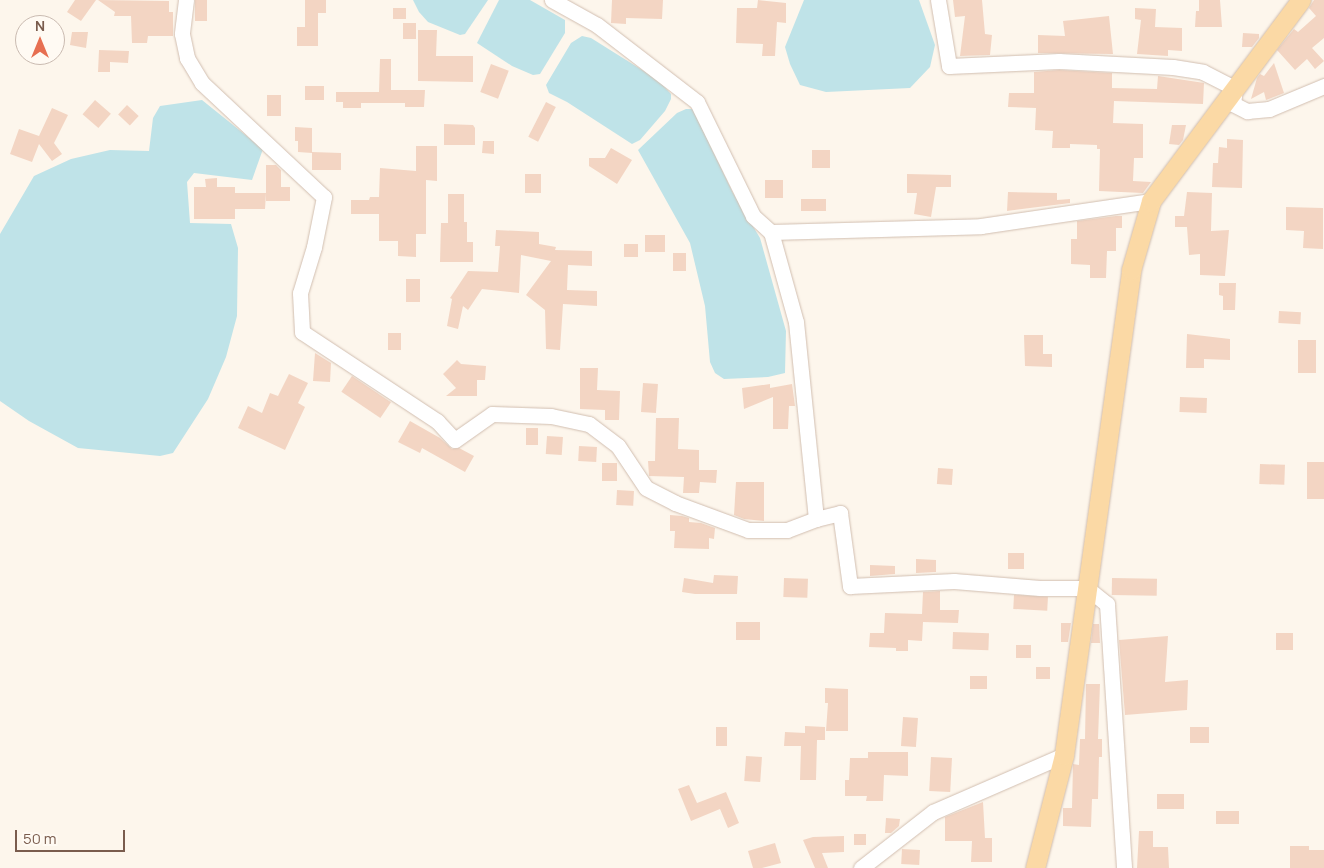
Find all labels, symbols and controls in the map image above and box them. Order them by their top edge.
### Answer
north arrow [15,15,65,65]
text: N [35,16,45,35]
scale bar [18,820,128,852]
text: 50 m [23,828,57,849]

